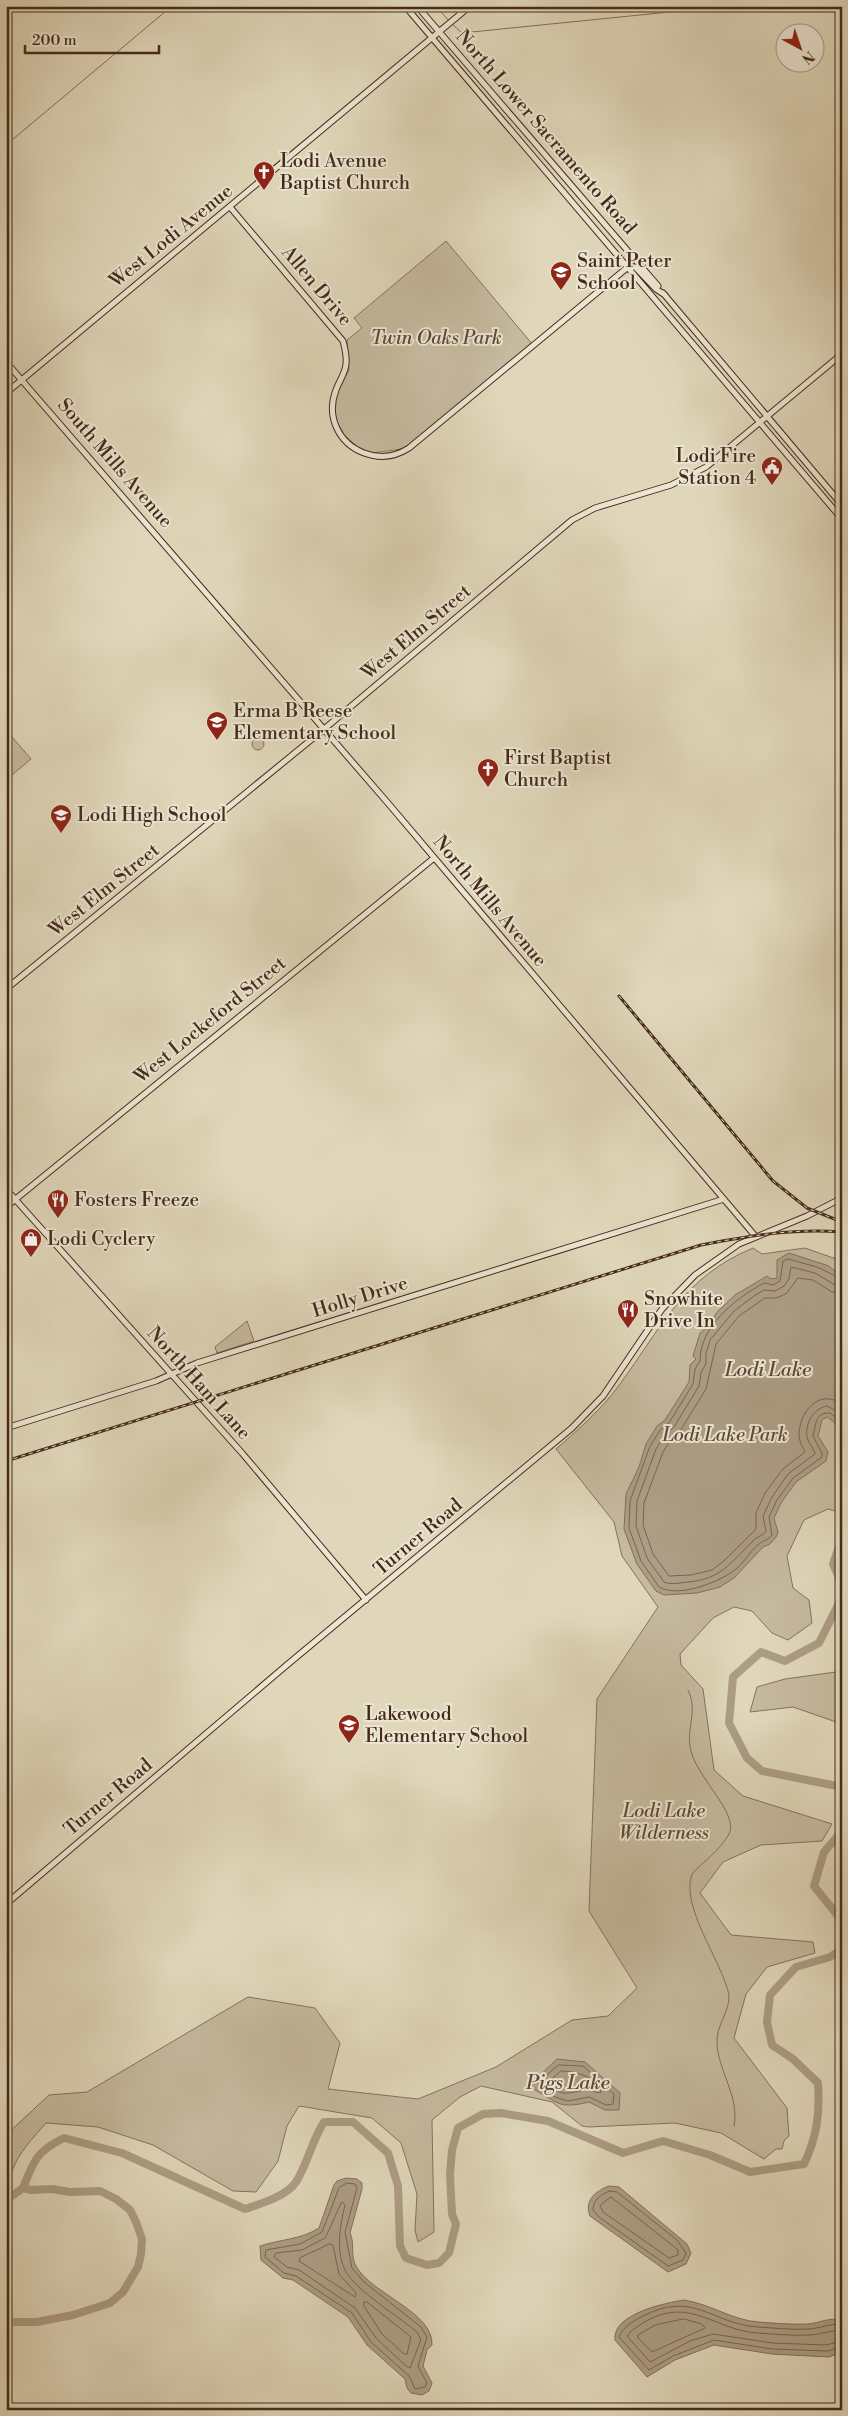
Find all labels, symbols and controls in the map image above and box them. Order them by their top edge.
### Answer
scale bar [25,22,159,54]
north arrow [776,22,826,72]
street label: North Lower Sacramento Road [450,25,642,240]
text: 200 m [32,31,77,50]
text: N [798,47,818,68]
place label: Lodi Avenue Baptist Church [279,149,410,195]
church icon: Lodi Avenue Baptist Church [252,160,276,191]
street label: West Lodi Avenue [104,179,237,294]
street label: Allen Drive [276,240,358,331]
place label: Saint Peter School [577,249,672,295]
school or university icon: Saint Peter School [549,260,573,291]
park label: Twin Oaks Park [370,326,502,350]
street label: South Mills Avenue [52,393,178,533]
place label: Lodi Fire Station 4 [676,444,756,490]
public building icon: Lodi Fire Station 4 [760,455,784,486]
street label: West Elm Street [356,579,476,685]
place label: Erma B Reese Elementary School [233,699,397,745]
school or university icon: Erma B Reese Elementary School [205,710,229,741]
place label: First Baptist Church [504,746,612,792]
church icon: First Baptist Church [476,757,500,788]
school or university icon: Lodi High School [49,803,73,834]
place label: Lodi High School [77,803,227,827]
street label: North Mills Avenue [428,830,552,972]
street label: West Elm Street [43,838,164,943]
street label: West Lockeford Street [128,951,291,1089]
restaurant icon: Fosters Freeze [46,1188,70,1219]
place label: Fosters Freeze [74,1188,199,1212]
shop icon: Lodi Cyclery [19,1227,43,1258]
place label: Lodi Cyclery [47,1227,156,1251]
street label: Holly Drive [309,1271,411,1323]
place label: Snowhite Drive In [644,1287,723,1333]
restaurant icon: Snowhite Drive In [616,1298,640,1329]
street label: North Ham Lane [142,1321,256,1445]
water label: Lodi Lake [724,1358,812,1383]
park label: Lodi Lake Park [661,1423,788,1447]
street label: Turner Road [369,1493,467,1581]
place label: Lakewood Elementary School [365,1702,529,1748]
school or university icon: Lakewood Elementary School [337,1713,361,1744]
street label: Turner Road [59,1753,157,1841]
park label: Lodi Lake Wilderness [619,1799,709,1845]
water label: Pigs Lake [525,2071,611,2096]

